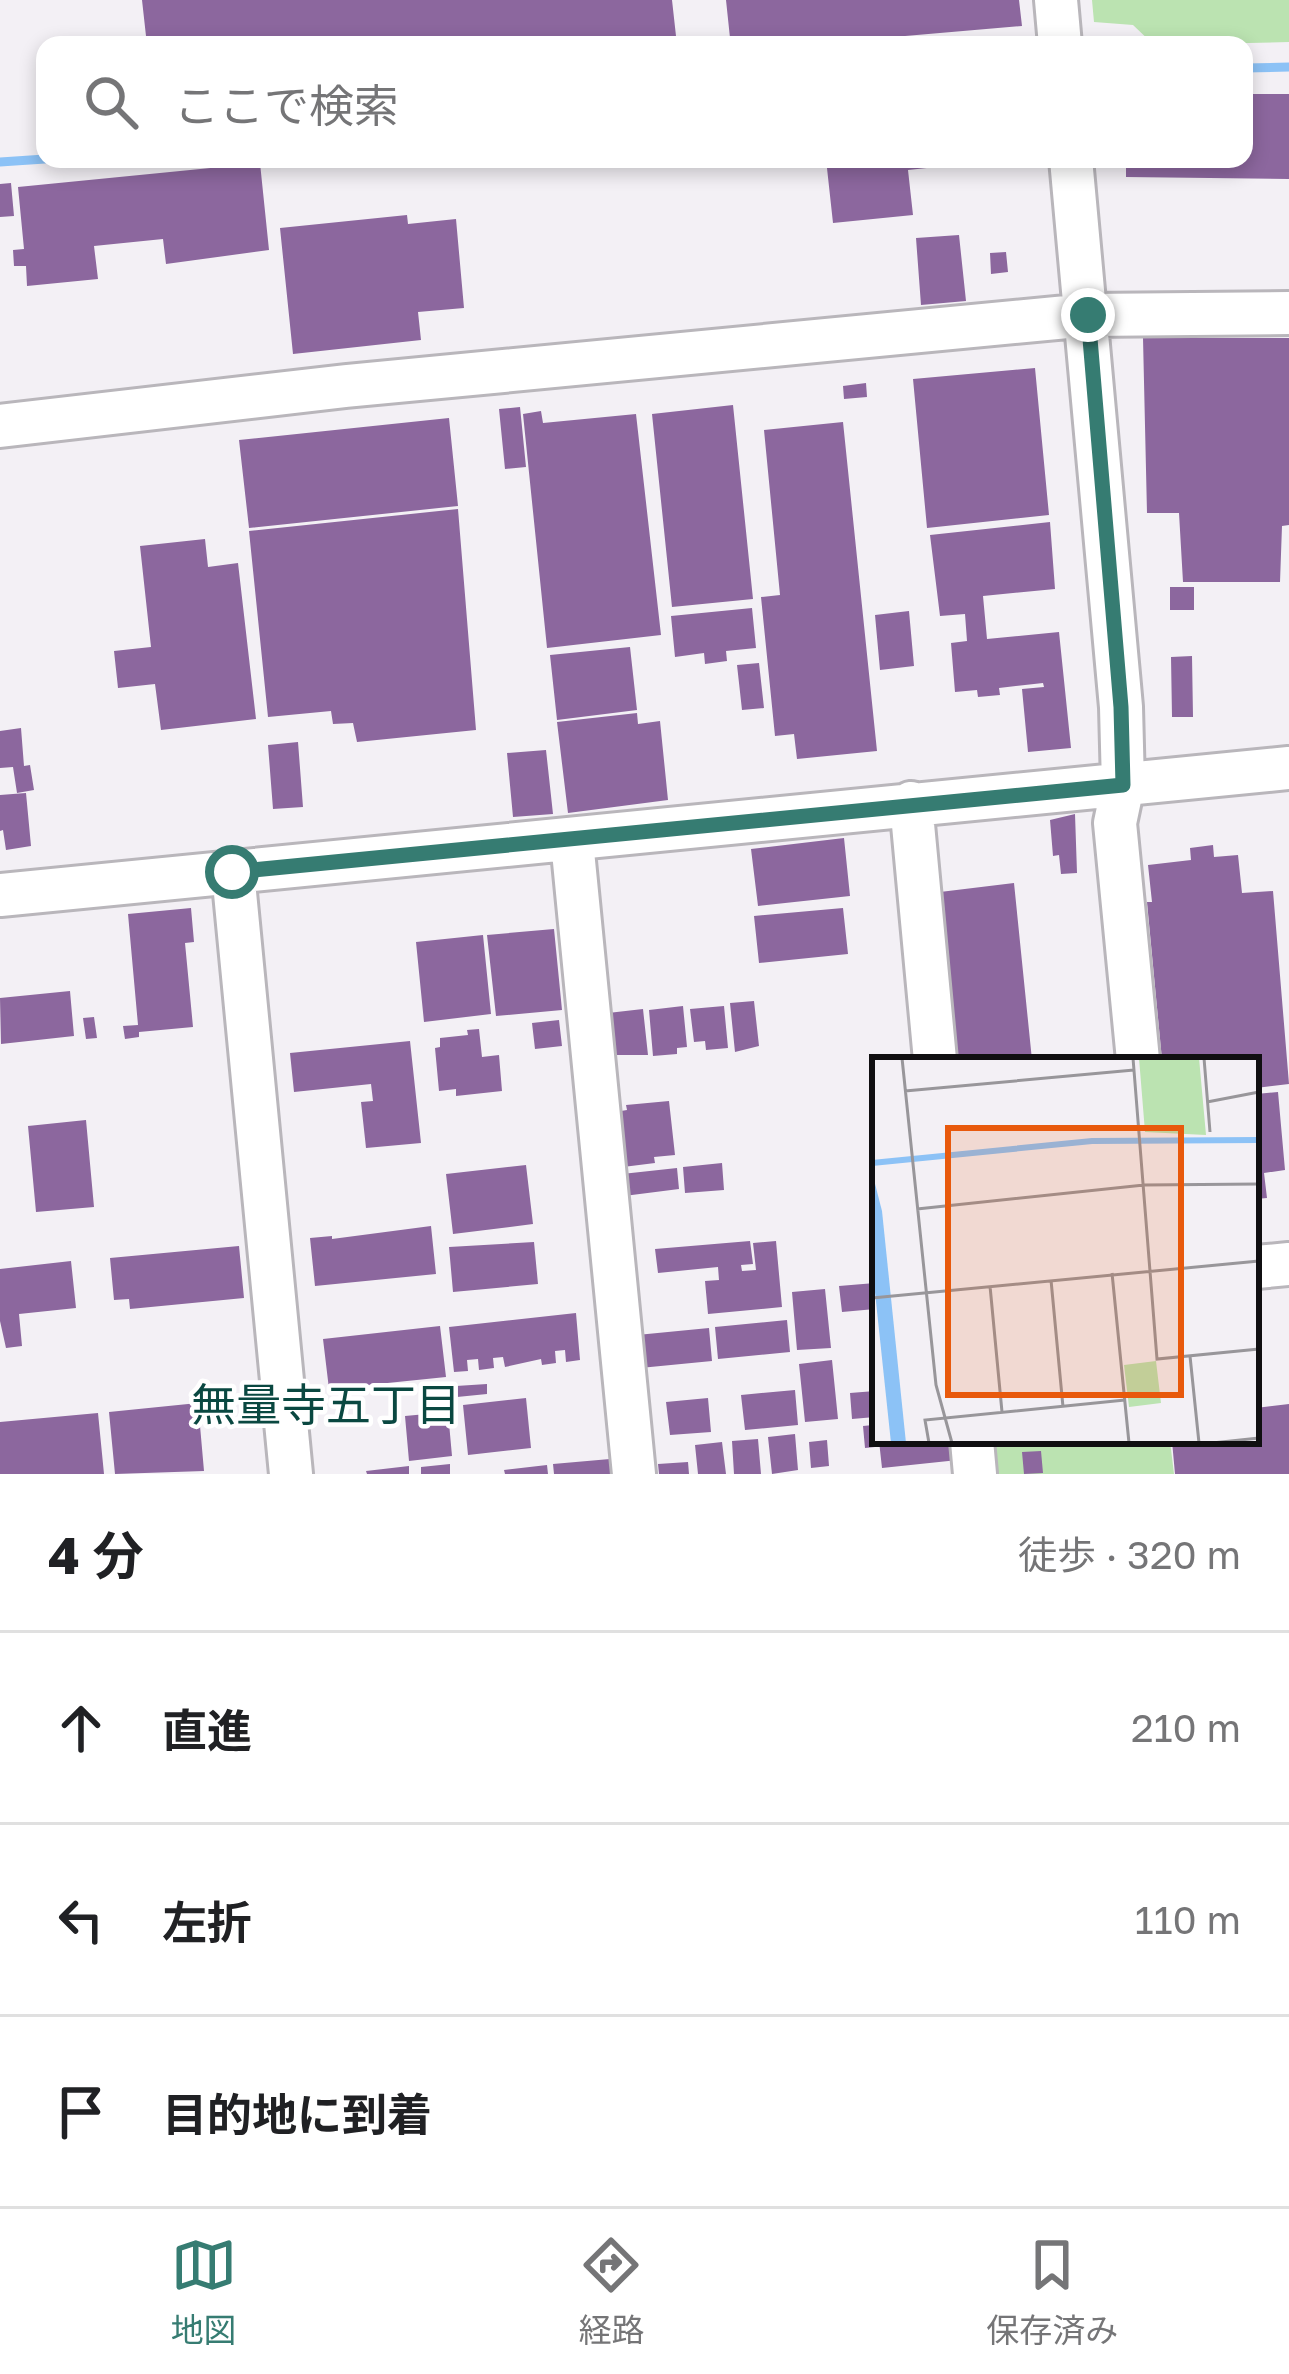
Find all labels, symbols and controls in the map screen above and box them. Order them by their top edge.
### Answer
search box [36,36,1253,168]
icon: search [78,69,144,135]
text: ここで検索 [174,78,399,132]
route end [1061,288,1115,342]
route start [205,845,259,899]
inset map [872,1057,1259,1444]
district label: 無量寺五丁目 [191,1377,461,1431]
text: 4 分 [48,1524,144,1585]
text: 徒歩 · 320 m [1018,1531,1241,1578]
icon: ahead [48,1695,114,1761]
text: 直進 [162,1703,252,1757]
text: 210 m [1131,1704,1241,1751]
icon: left [48,1887,114,1953]
text: 左折 [162,1895,252,1949]
text: 110 m [1135,1896,1241,1943]
icon: arrive [48,2079,114,2145]
text: 目的地に到着 [162,2087,432,2141]
tab: 地図 [171,2232,237,2352]
tab: 経路 [578,2232,644,2352]
tab: 保存済み [986,2232,1118,2352]

